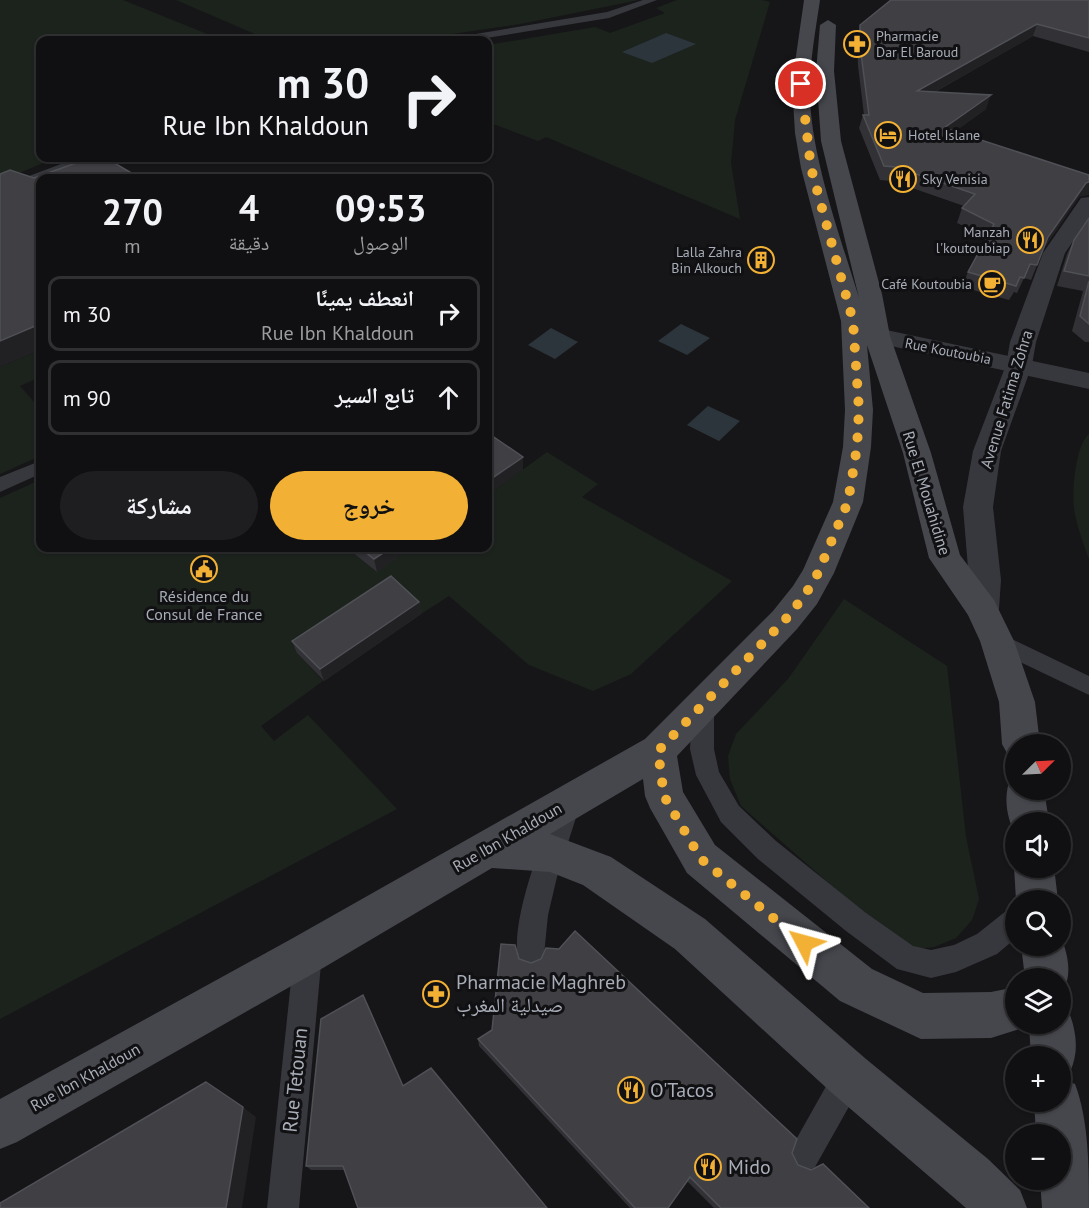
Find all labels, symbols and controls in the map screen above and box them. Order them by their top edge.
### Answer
place label: Pharmacie Dar El Baroud [876,27,958,61]
pharmacy icon: Pharmacie Dar El Baroud [842,29,872,59]
text: 30 m [277,55,369,110]
pin [775,58,826,109]
icon: right [390,60,468,138]
icon: arrive [784,67,817,100]
text: Rue Ibn Khaldoun [162,108,369,142]
hotel icon: Hotel Islane [873,120,903,150]
place label: Hotel Islane [908,126,980,144]
restaurant icon: Sky Venisia [888,164,918,194]
place label: Sky Venisia [922,170,988,188]
text: 4 [239,184,259,231]
text: 09:53 [335,184,426,231]
text: 270 [102,188,163,235]
place label: Manzah l'koutoubiap [936,223,1010,257]
restaurant icon: Manzah l'koutoubiap [1015,225,1045,255]
text: دقيقة [229,230,269,256]
text: الوصول [353,230,408,256]
text: m [124,233,140,259]
place label: Lalla Zahra Bin Alkouch [671,243,742,277]
building icon: Lalla Zahra Bin Alkouch [746,245,776,275]
cafe icon: Café Koutoubia [977,269,1007,299]
place label: Café Koutoubia [881,275,972,293]
text: انعطف يمينًا [315,284,414,312]
icon: right [432,297,465,330]
text: 30 m [63,300,111,328]
text: Rue Ibn Khaldoun [261,320,414,346]
street label: Avenue Fatima Zohra [975,327,1037,471]
street label: Rue Koutoubia [903,334,993,368]
text: تابع السير [335,381,414,409]
icon: ahead [432,381,465,414]
text: 90 m [63,384,111,412]
street label: Rue El Mouahidine [899,429,955,557]
button: مشاركة [60,471,258,540]
button: خروج [270,471,468,540]
public building icon: Résidence du Consul de France [189,554,219,584]
place label: Résidence du Consul de France [146,586,262,624]
north arrow [1005,734,1071,800]
map controls [1005,734,1071,1190]
street label: Rue Ibn Khaldoun [449,798,565,876]
button: sound [1005,812,1071,878]
button: search [1005,890,1071,956]
position arrow [772,911,836,975]
button: layers [1005,968,1071,1034]
place label: Pharmacie Maghreb صيدلية المغرب [456,969,626,1018]
pharmacy icon: Pharmacie Maghreb صيدلية المغرب [421,979,451,1009]
street label: Rue Tetouan [277,1026,313,1134]
street label: Rue Ibn Khaldoun [27,1039,143,1115]
button: + [1005,1046,1071,1112]
restaurant icon: O'Tacos [616,1075,646,1105]
place label: O'Tacos [650,1077,714,1103]
button: − [1005,1124,1071,1190]
restaurant icon: Mido [693,1152,723,1182]
place label: Mido [728,1154,771,1180]

